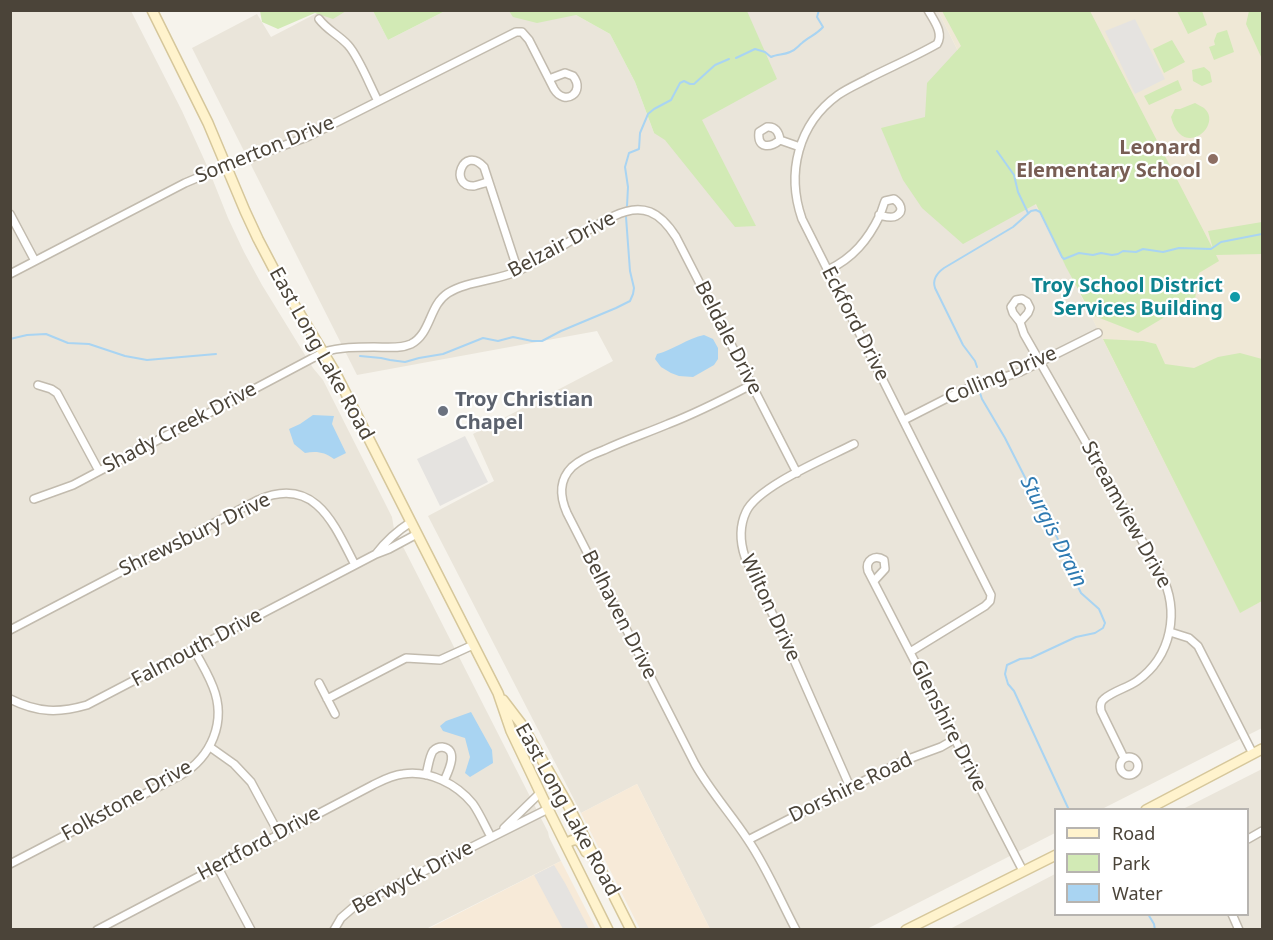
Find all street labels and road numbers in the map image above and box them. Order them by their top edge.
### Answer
street label: Somerton Drive [192,111,338,189]
street label: Belzair Drive [504,207,620,283]
street label: East Long Lake Road [264,263,378,445]
street label: Eckford Drive [816,263,894,385]
street label: Beldale Drive [689,277,767,399]
street label: Colling Drive [941,342,1061,410]
street label: Shady Creek Drive [99,377,261,479]
street label: Streamview Drive [1076,438,1176,592]
street label: Shrewsbury Drive [116,488,274,582]
street label: Belhaven Drive [576,547,662,683]
street label: Wilton Drive [735,551,805,665]
street label: Falmouth Drive [128,604,266,692]
street label: Glenshire Drive [905,656,991,796]
street label: East Long Lake Road [510,719,624,901]
street label: Dorshire Road [785,748,917,828]
street label: Folkstone Drive [58,755,196,847]
street label: Hertford Drive [194,802,324,886]
street label: Berwyck Drive [348,836,478,920]

